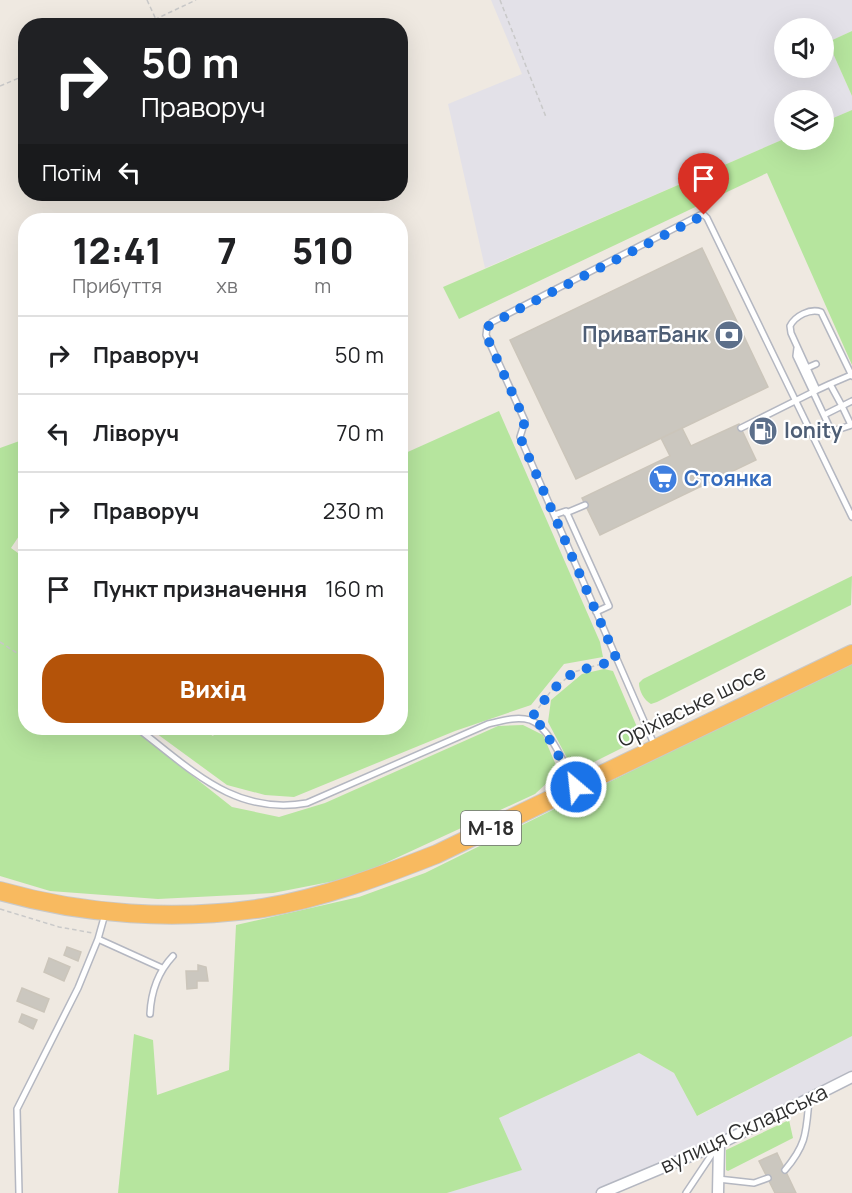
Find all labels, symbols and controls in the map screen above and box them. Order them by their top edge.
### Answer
map controls [774,18,834,150]
button: sound [774,18,834,78]
text: 50 m [141,33,239,91]
icon: right [42,42,120,120]
text: Праворуч [141,88,265,125]
button: layers [774,90,834,150]
pin [678,153,729,215]
icon: left [113,156,146,189]
text: Потім [42,158,101,188]
icon: arrive [687,162,720,195]
text: 12:41 [72,226,162,275]
text: 7 [217,226,237,275]
text: 510 [292,226,354,275]
text: Прибуття [72,272,162,299]
text: хв [216,272,238,299]
text: m [314,272,331,299]
bank icon: ПриватБанк [713,319,745,351]
place label: ПриватБанк [582,320,709,348]
icon: right [42,339,75,372]
text: Праворуч [93,340,199,370]
text: 50 m [335,340,384,370]
fuel station icon: Ionity [747,415,779,447]
place label: Ionity [784,416,843,444]
icon: left [42,417,75,450]
text: Ліворуч [93,418,179,448]
text: 70 m [336,418,384,448]
supermarket icon: Стоянка [647,463,679,495]
place label: Стоянка [684,464,772,492]
icon: right [42,495,75,528]
text: Праворуч [93,496,199,526]
text: 230 m [323,496,384,526]
icon: arrive [42,573,75,606]
text: Пункт призначення [93,574,307,604]
text: 160 m [325,574,384,604]
button: Вихід [42,654,384,723]
street label: Оріхівське шосе [613,657,770,753]
position arrow [544,755,608,819]
road number: М-18 [461,811,521,845]
street label: вулиця Складська [656,1077,832,1179]

